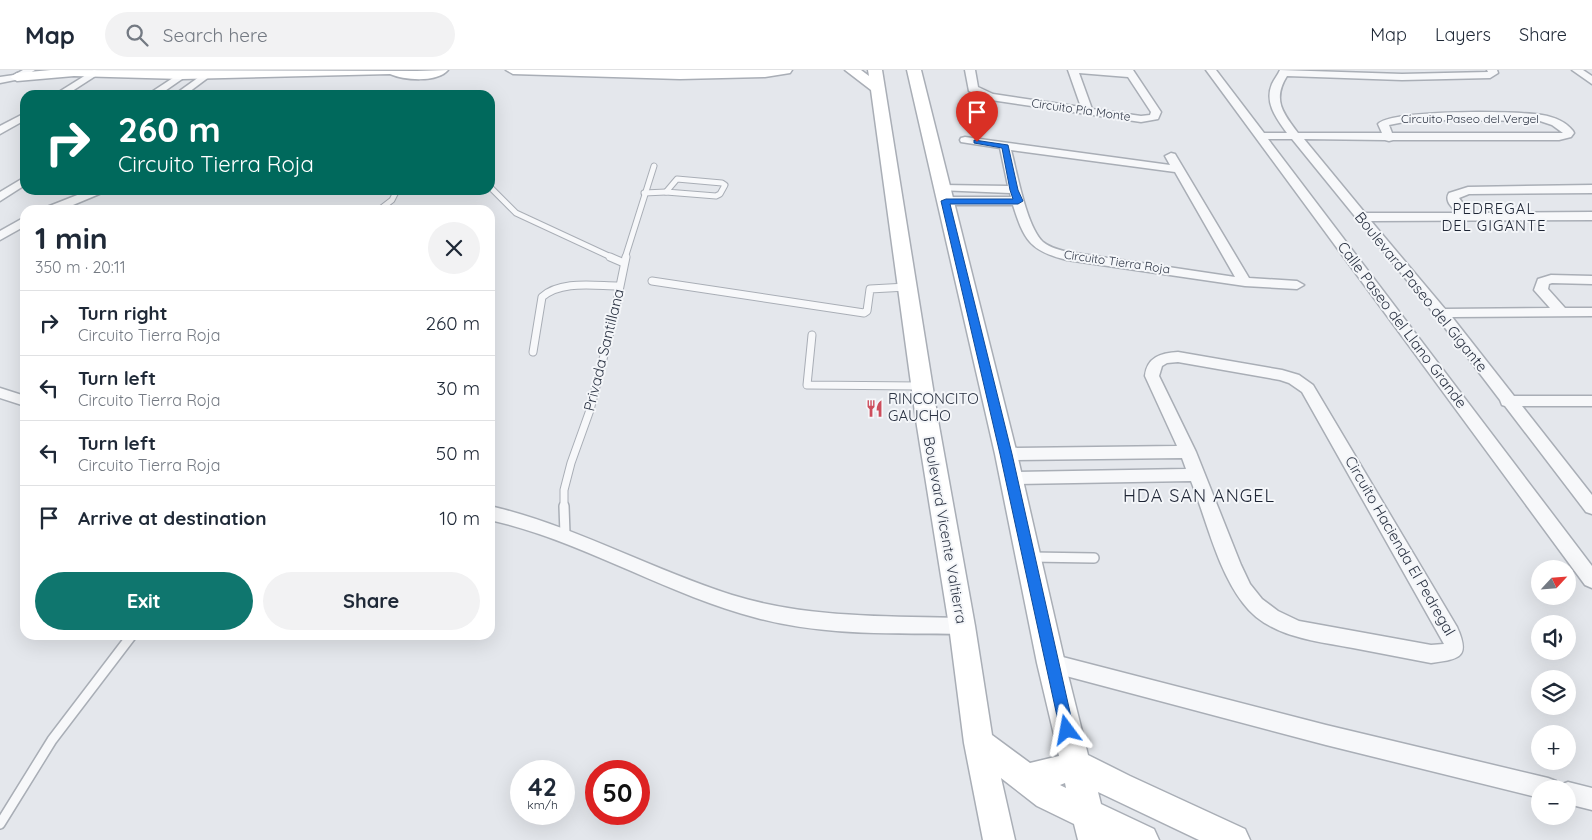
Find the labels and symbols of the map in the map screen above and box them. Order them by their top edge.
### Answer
pin [956,91,998,142]
street label: Circuito Pía Monte [1030,95,1132,124]
street label: Circuito Paseo del Vergel [1401,111,1539,126]
district label: PEDREGAL DEL GIGANTE [1441,199,1547,235]
street label: Boulevard Paseo del Gigante [1351,208,1492,376]
street label: Calle Paseo del Llano Grande [1334,238,1471,412]
street label: Circuito Tierra Roja [1063,247,1171,276]
street label: Privada Santillana [579,287,628,413]
place label: RINCONCITO GAUCHO [888,389,979,425]
restaurant icon: RINCONCITO GAUCHO [864,398,884,418]
street label: Boulevard Vicente Valtierra [920,435,971,625]
street label: Circuito Hacienda El Pedregal [1341,452,1460,639]
district label: HDA SAN ANGEL [1123,484,1275,507]
north arrow [1531,560,1576,605]
position arrow [1040,703,1092,755]
speed limit sign: 50 [585,760,650,825]

